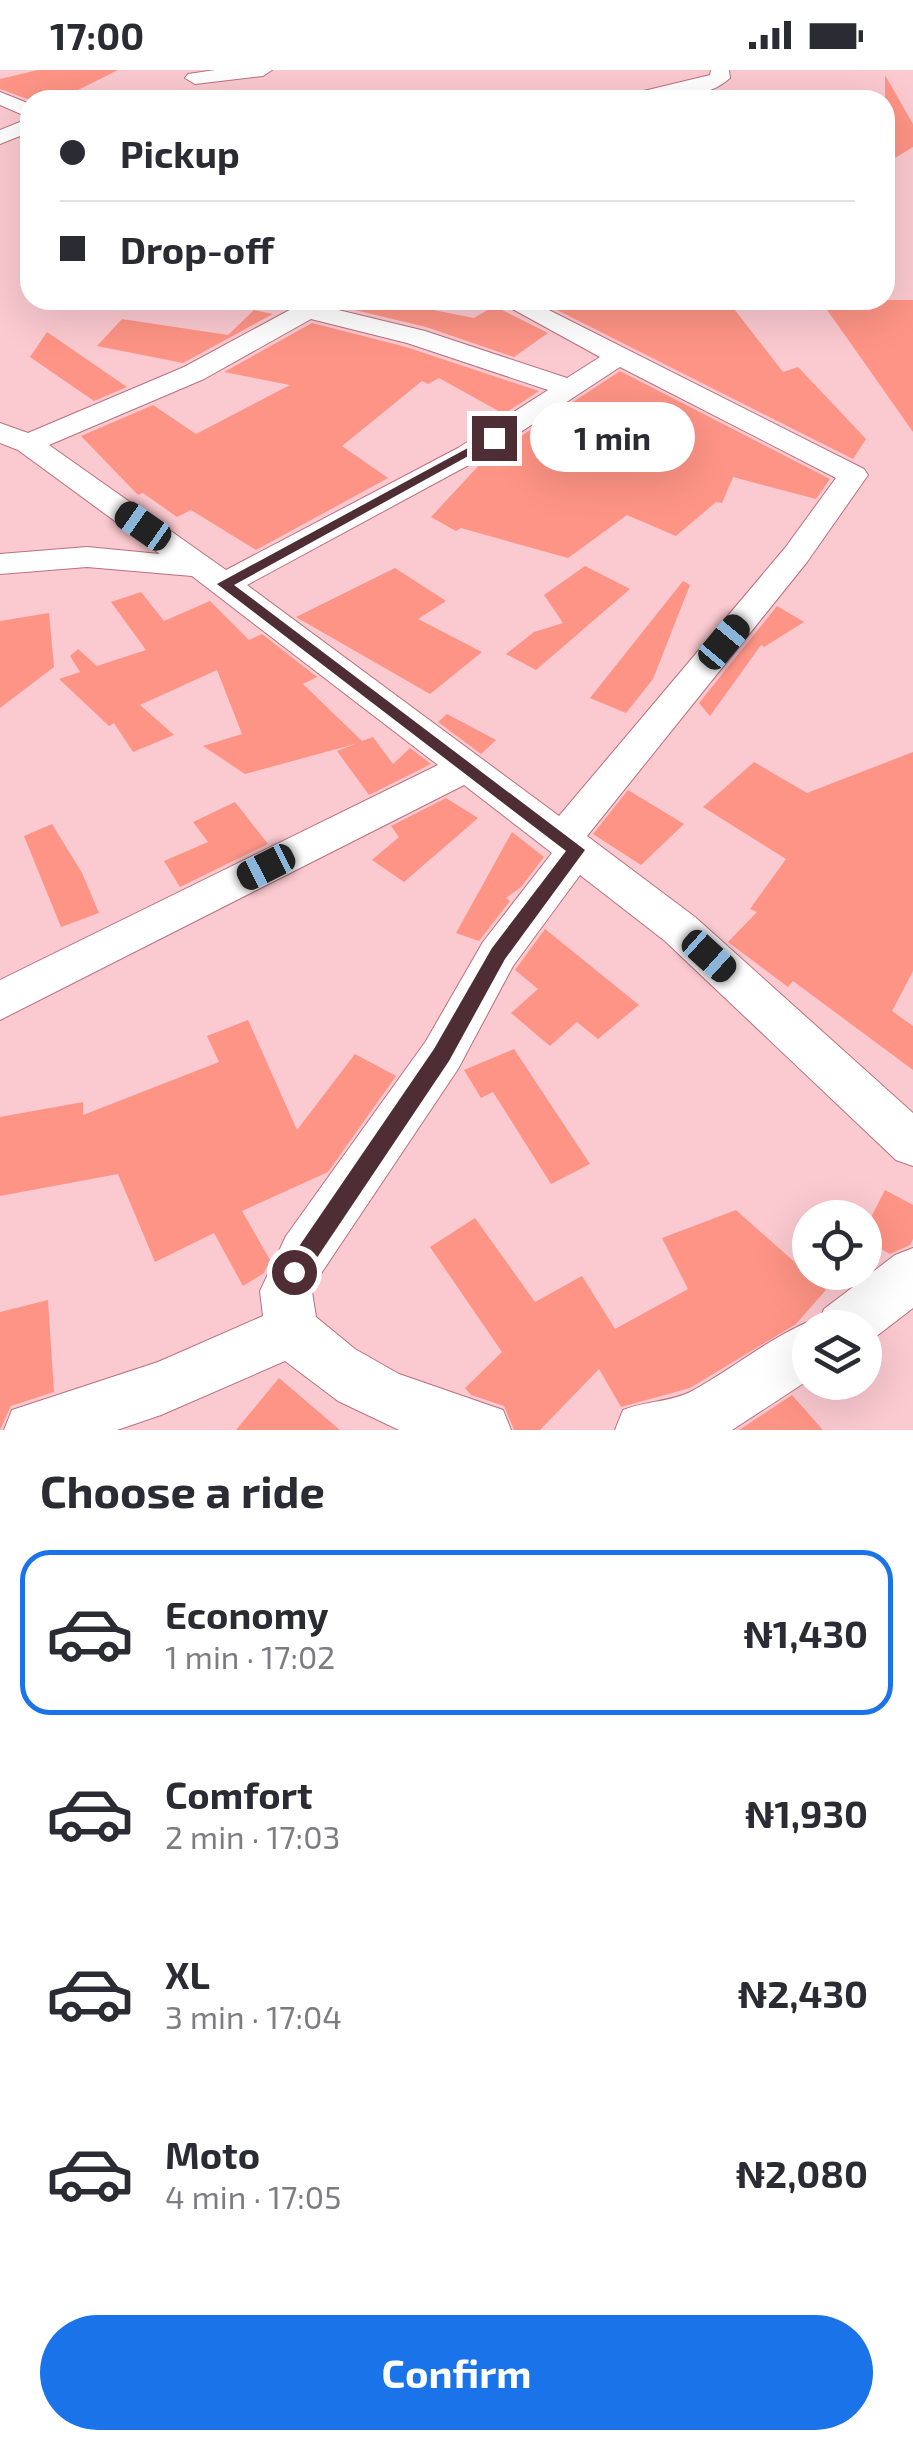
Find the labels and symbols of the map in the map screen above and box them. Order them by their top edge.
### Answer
callout: 1 min [529,403,694,473]
route end [472,416,517,461]
car [110,497,176,555]
car [693,609,755,675]
car [232,840,300,894]
car [677,925,741,987]
route start [272,1250,317,1295]

